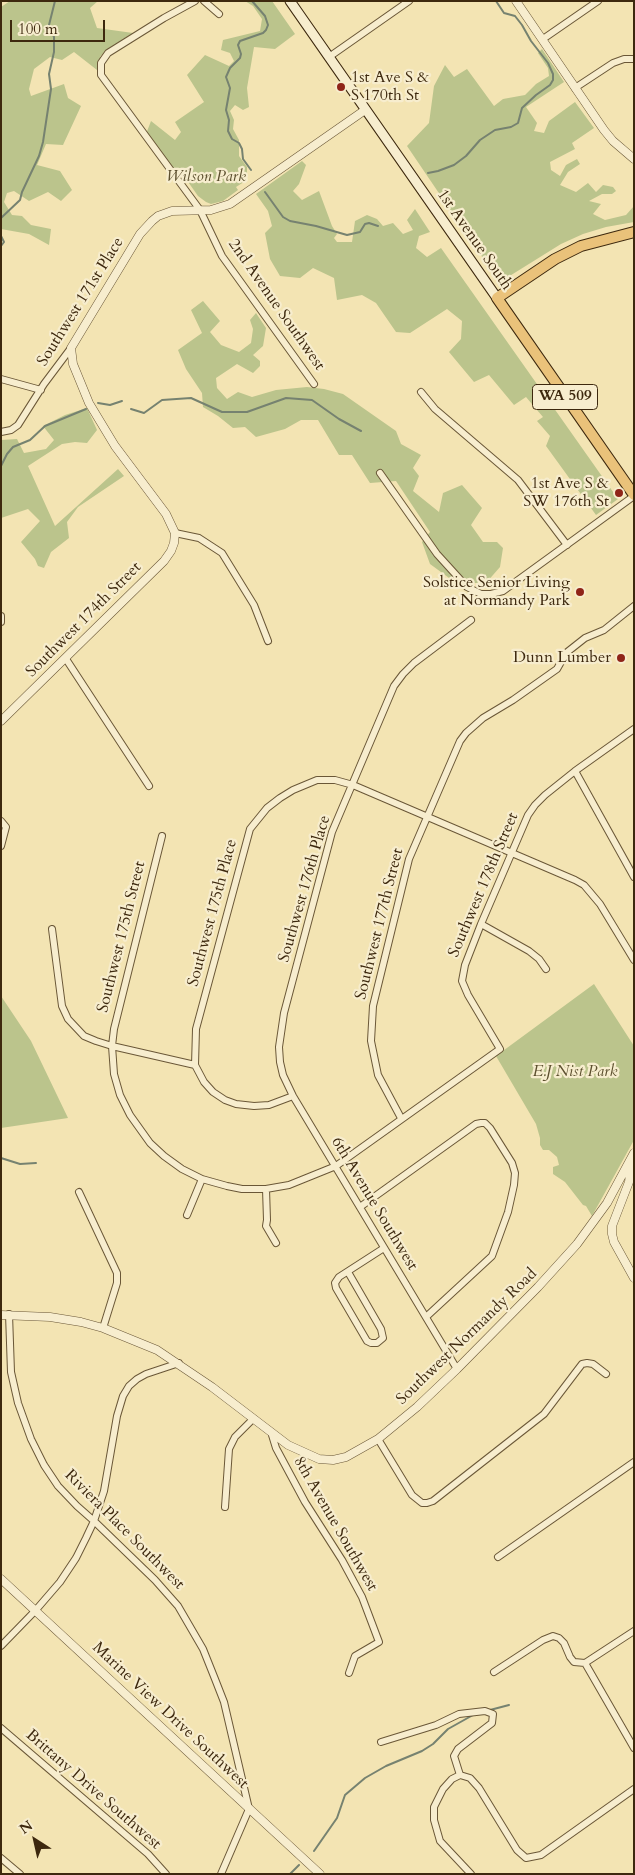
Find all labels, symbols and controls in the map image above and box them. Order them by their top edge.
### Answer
scale bar [12,10,108,42]
text: 100 m [18,19,58,39]
place label: 1st Ave S & S 170th St [351,68,429,106]
marker: 1st Ave S & S 170th St [335,81,347,93]
park label: Wilson Park [166,167,246,187]
street label: 1st Avenue South [432,186,516,294]
street label: Southwest 171st Place [34,234,128,370]
street label: 2nd Avenue Southwest [223,236,329,374]
road number: WA 509 [532,384,598,410]
place label: 1st Ave S & SW 176th St [523,474,609,512]
marker: 1st Ave S & SW 176th St [613,487,625,499]
street label: Southwest 174th Street [22,558,146,682]
place label: Solstice Senior Living at Normandy Park [423,573,570,611]
marker: Solstice Senior Living at Normandy Park [574,586,586,598]
place label: Dunn Lumber [513,648,611,668]
marker: Dunn Lumber [615,652,627,664]
street label: Southwest 178th Street [445,810,523,960]
street label: Southwest 176th Place [275,813,335,965]
street label: Southwest 175th Place [184,837,242,989]
street label: Southwest 177th Street [352,846,408,1002]
street label: Southwest 175th Street [94,859,150,1015]
park label: E.J Nist Park [533,1062,617,1082]
street label: 6th Avenue Southwest [327,1134,421,1274]
street label: Southwest Normandy Road [393,1265,541,1409]
street label: 8th Avenue Southwest [289,1453,381,1595]
street label: Riviera Place Southwest [60,1466,188,1594]
street label: Marine View Drive Southwest [88,1639,252,1793]
street label: Brittany Drive Southwest [21,1726,165,1854]
north arrow [10,1815,60,1865]
text: N [16,1816,37,1839]

